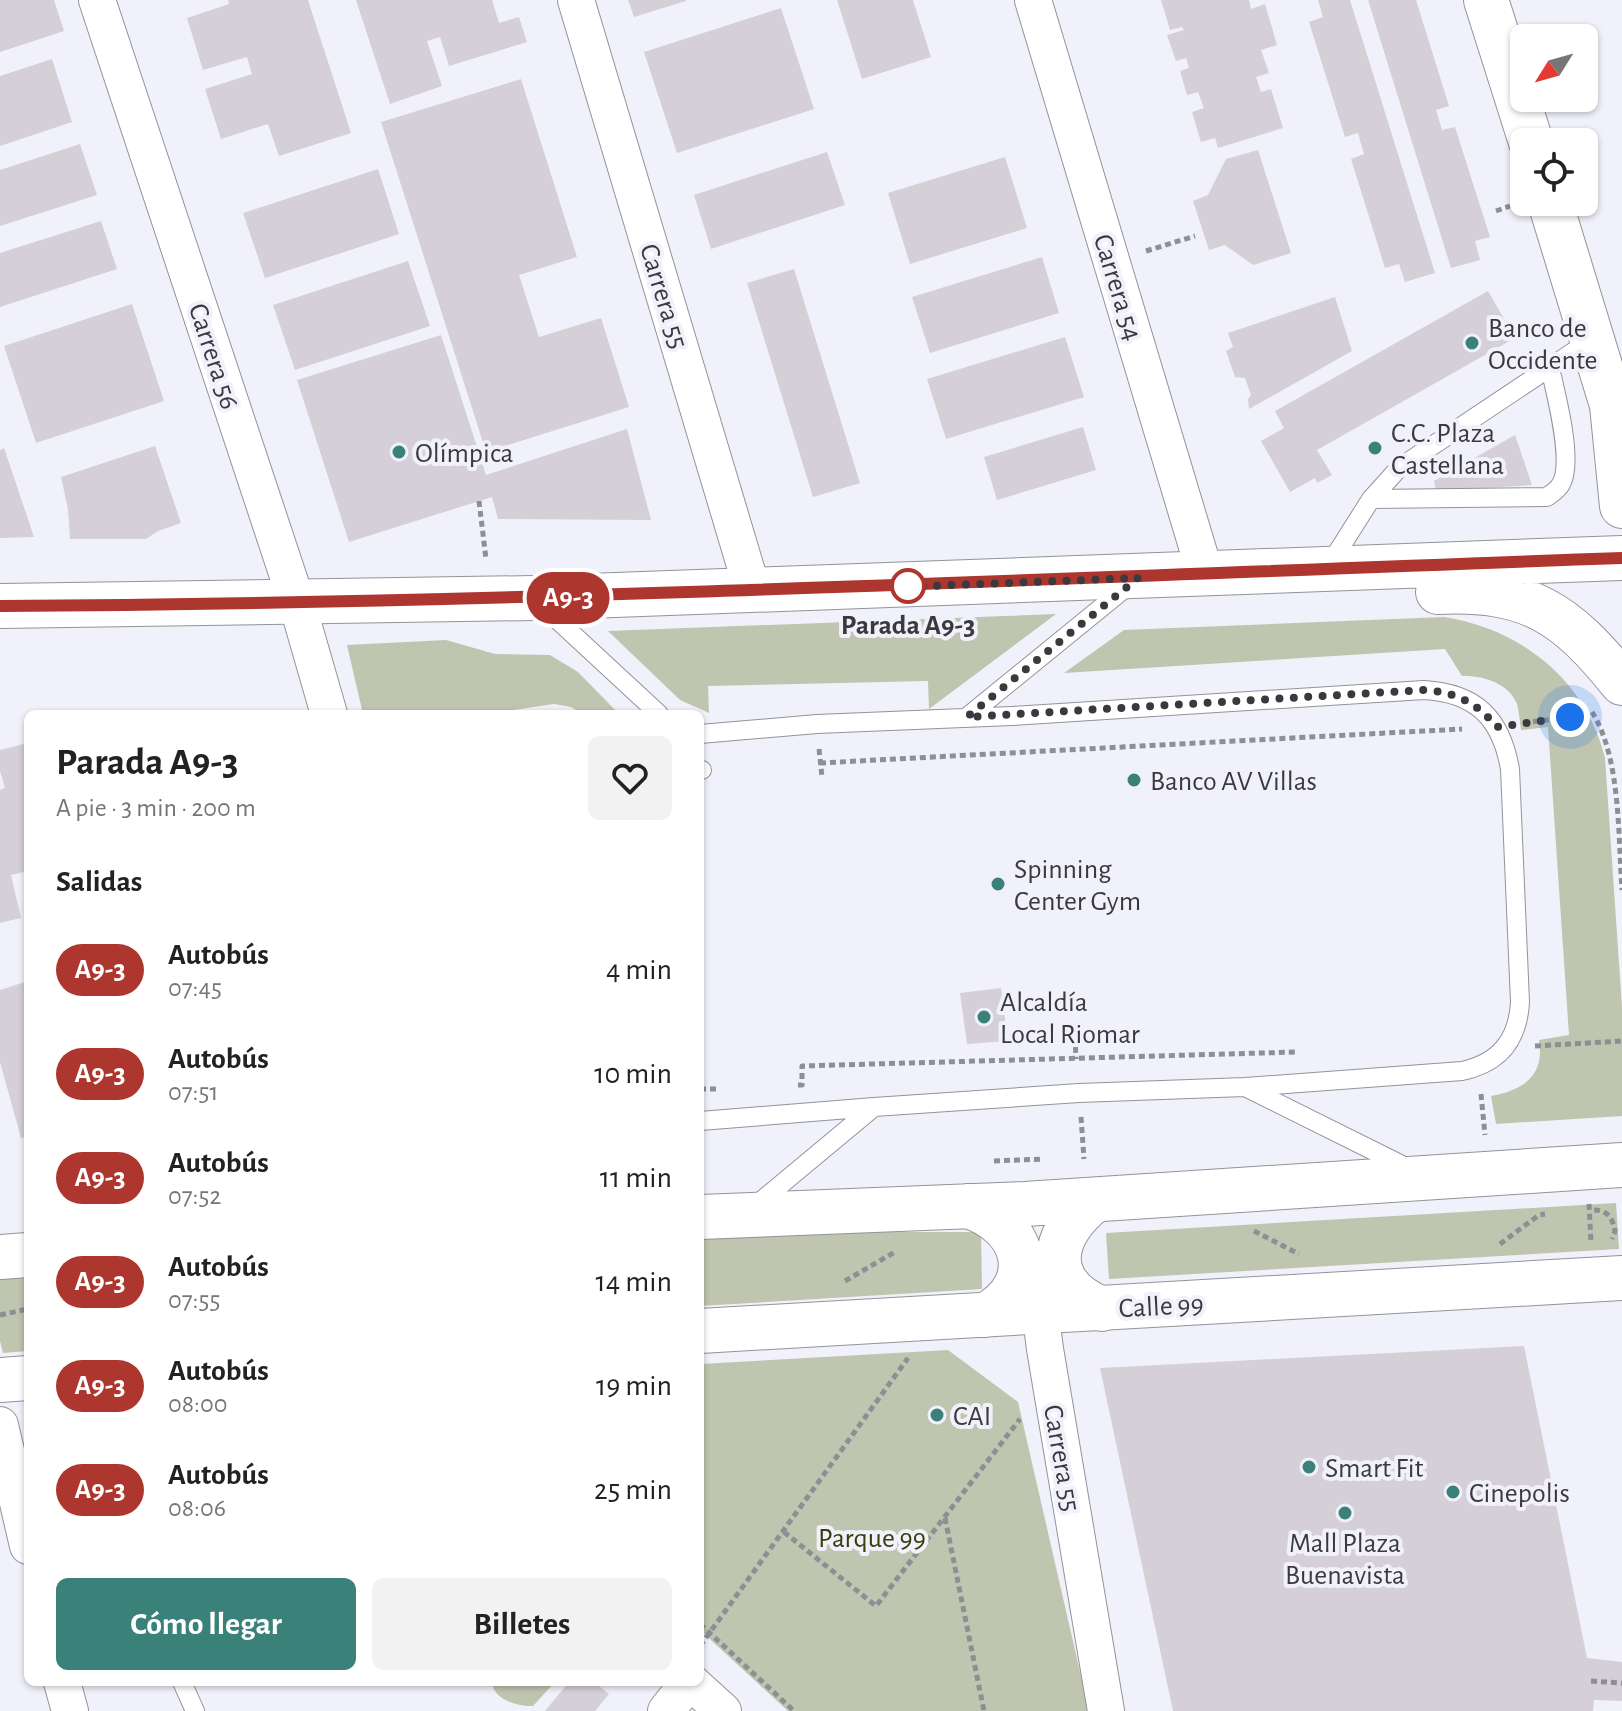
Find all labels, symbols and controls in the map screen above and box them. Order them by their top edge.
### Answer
north arrow [1510,24,1598,112]
map controls [1510,24,1598,216]
button: locate [1510,128,1598,216]
street label: Carrera 54 [1088,231,1147,344]
street label: Carrera 55 [634,241,692,352]
street label: Carrera 56 [183,300,243,413]
place label: Banco de Occidente [1488,315,1597,375]
marker: Banco de Occidente [1463,334,1481,352]
place label: C.C. Plaza Castellana [1391,420,1504,480]
marker: C.C. Plaza Castellana [1366,439,1384,457]
place label: Olímpica [415,440,513,468]
marker: Olímpica [390,443,408,461]
marker: Parada A9-3 [891,569,925,603]
line badge: A9-3 [512,572,624,624]
text: A9-3 [543,584,593,612]
place label: Parada A9-3 [841,612,975,640]
your location [1550,697,1590,737]
button: heart [588,736,672,820]
text: Parada A9-3 [56,744,238,782]
place label: Banco AV Villas [1150,768,1317,796]
marker: Banco AV Villas [1125,771,1143,789]
text: A pie · 3 min · 200 m [56,795,256,821]
place label: Spinning Center Gym [1014,856,1141,916]
text: Salidas [56,867,142,897]
marker: Spinning Center Gym [989,875,1007,893]
text: Autobús [168,940,269,970]
text: 4 min [606,955,672,985]
text: A9-3 [75,956,125,984]
text: 07:45 [168,975,222,1001]
place label: Alcaldía Local Riomar [1000,989,1140,1049]
marker: Alcaldía Local Riomar [975,1008,993,1026]
text: Autobús [168,1044,269,1074]
text: 10 min [594,1059,672,1089]
text: A9-3 [75,1060,125,1088]
text: 07:51 [168,1079,218,1105]
text: Autobús [168,1148,269,1178]
text: 11 min [600,1163,672,1193]
text: A9-3 [75,1164,125,1192]
text: 07:52 [168,1183,221,1209]
text: Autobús [168,1252,269,1282]
text: 14 min [596,1267,672,1297]
text: A9-3 [75,1268,125,1296]
text: 07:55 [168,1287,220,1313]
street label: Calle 99 [1118,1291,1204,1323]
text: Autobús [168,1356,269,1386]
text: 19 min [596,1371,672,1401]
text: A9-3 [75,1372,125,1400]
text: 08:00 [168,1391,227,1417]
place label: CAI [953,1403,991,1431]
street label: Carrera 55 [1038,1403,1084,1514]
marker: CAI [928,1406,946,1424]
place label: Smart Fit [1325,1455,1424,1483]
marker: Smart Fit [1300,1458,1318,1476]
text: Autobús [168,1460,269,1490]
text: 25 min [594,1475,672,1505]
text: A9-3 [75,1476,125,1504]
place label: Cinepolis [1469,1480,1570,1508]
marker: Cinepolis [1444,1483,1462,1501]
text: 08:06 [168,1495,226,1521]
marker: Mall Plaza Buenavista [1336,1504,1354,1522]
park label: Parque 99 [818,1525,926,1553]
place label: Mall Plaza Buenavista [1285,1530,1405,1590]
button: Cómo llegar [56,1578,356,1670]
button: Billetes [372,1578,672,1670]

